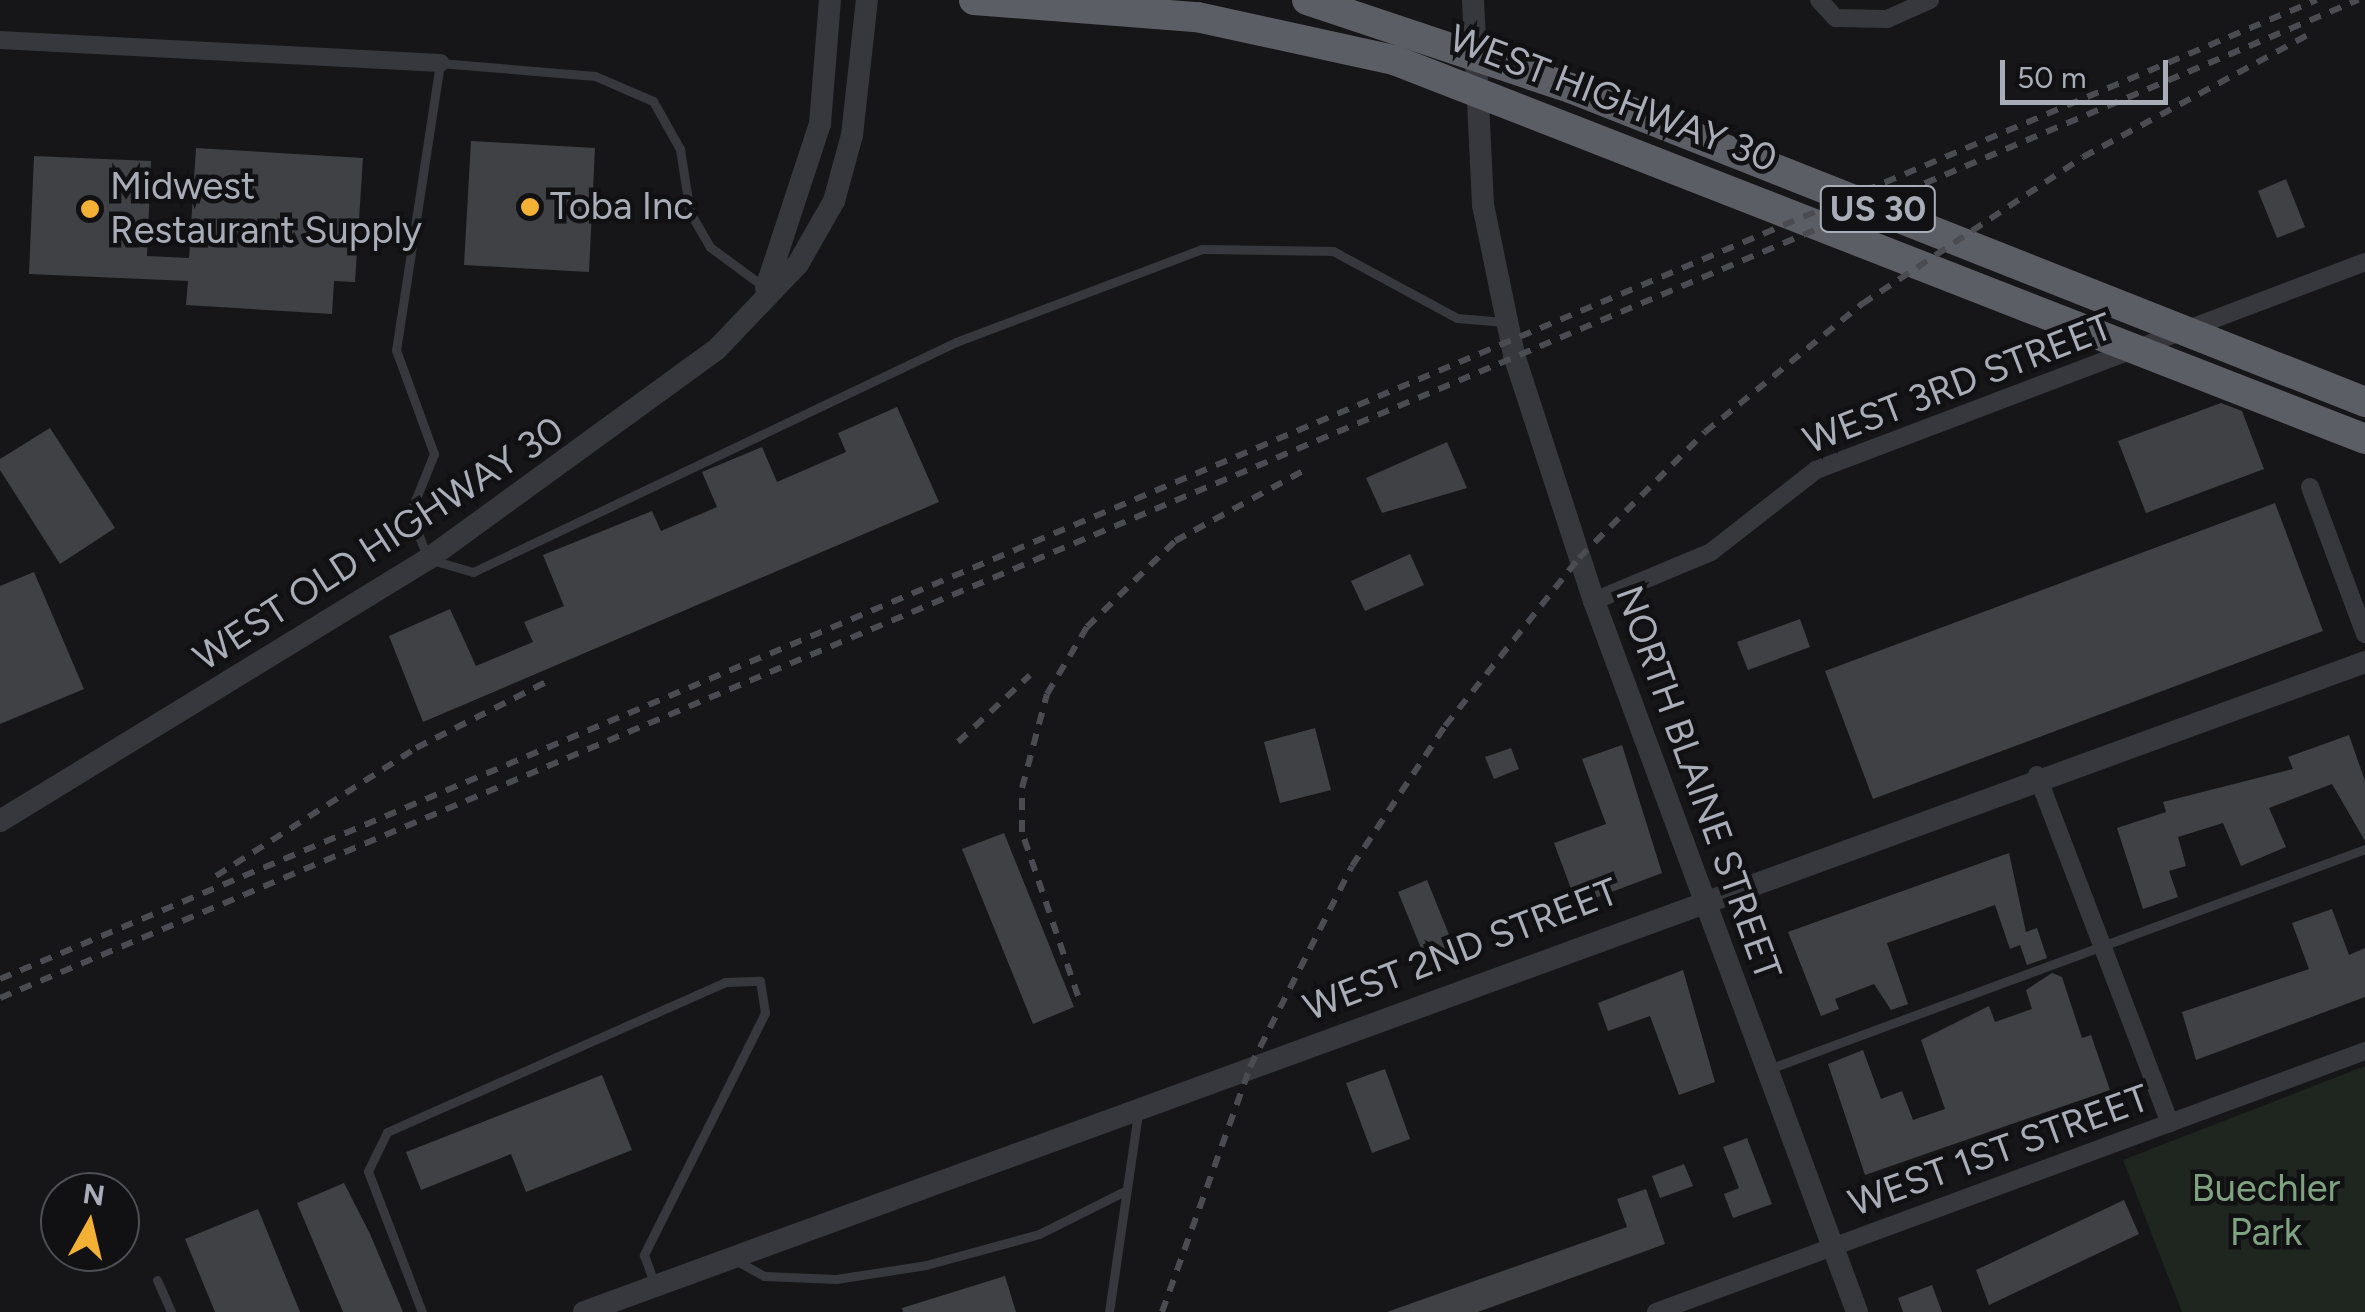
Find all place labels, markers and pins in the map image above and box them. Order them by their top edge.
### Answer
place label: Midwest Restaurant Supply [110,164,422,253]
place label: Toba Inc [550,184,694,230]
marker: Toba Inc [519,196,541,218]
marker: Midwest Restaurant Supply [79,198,101,220]

